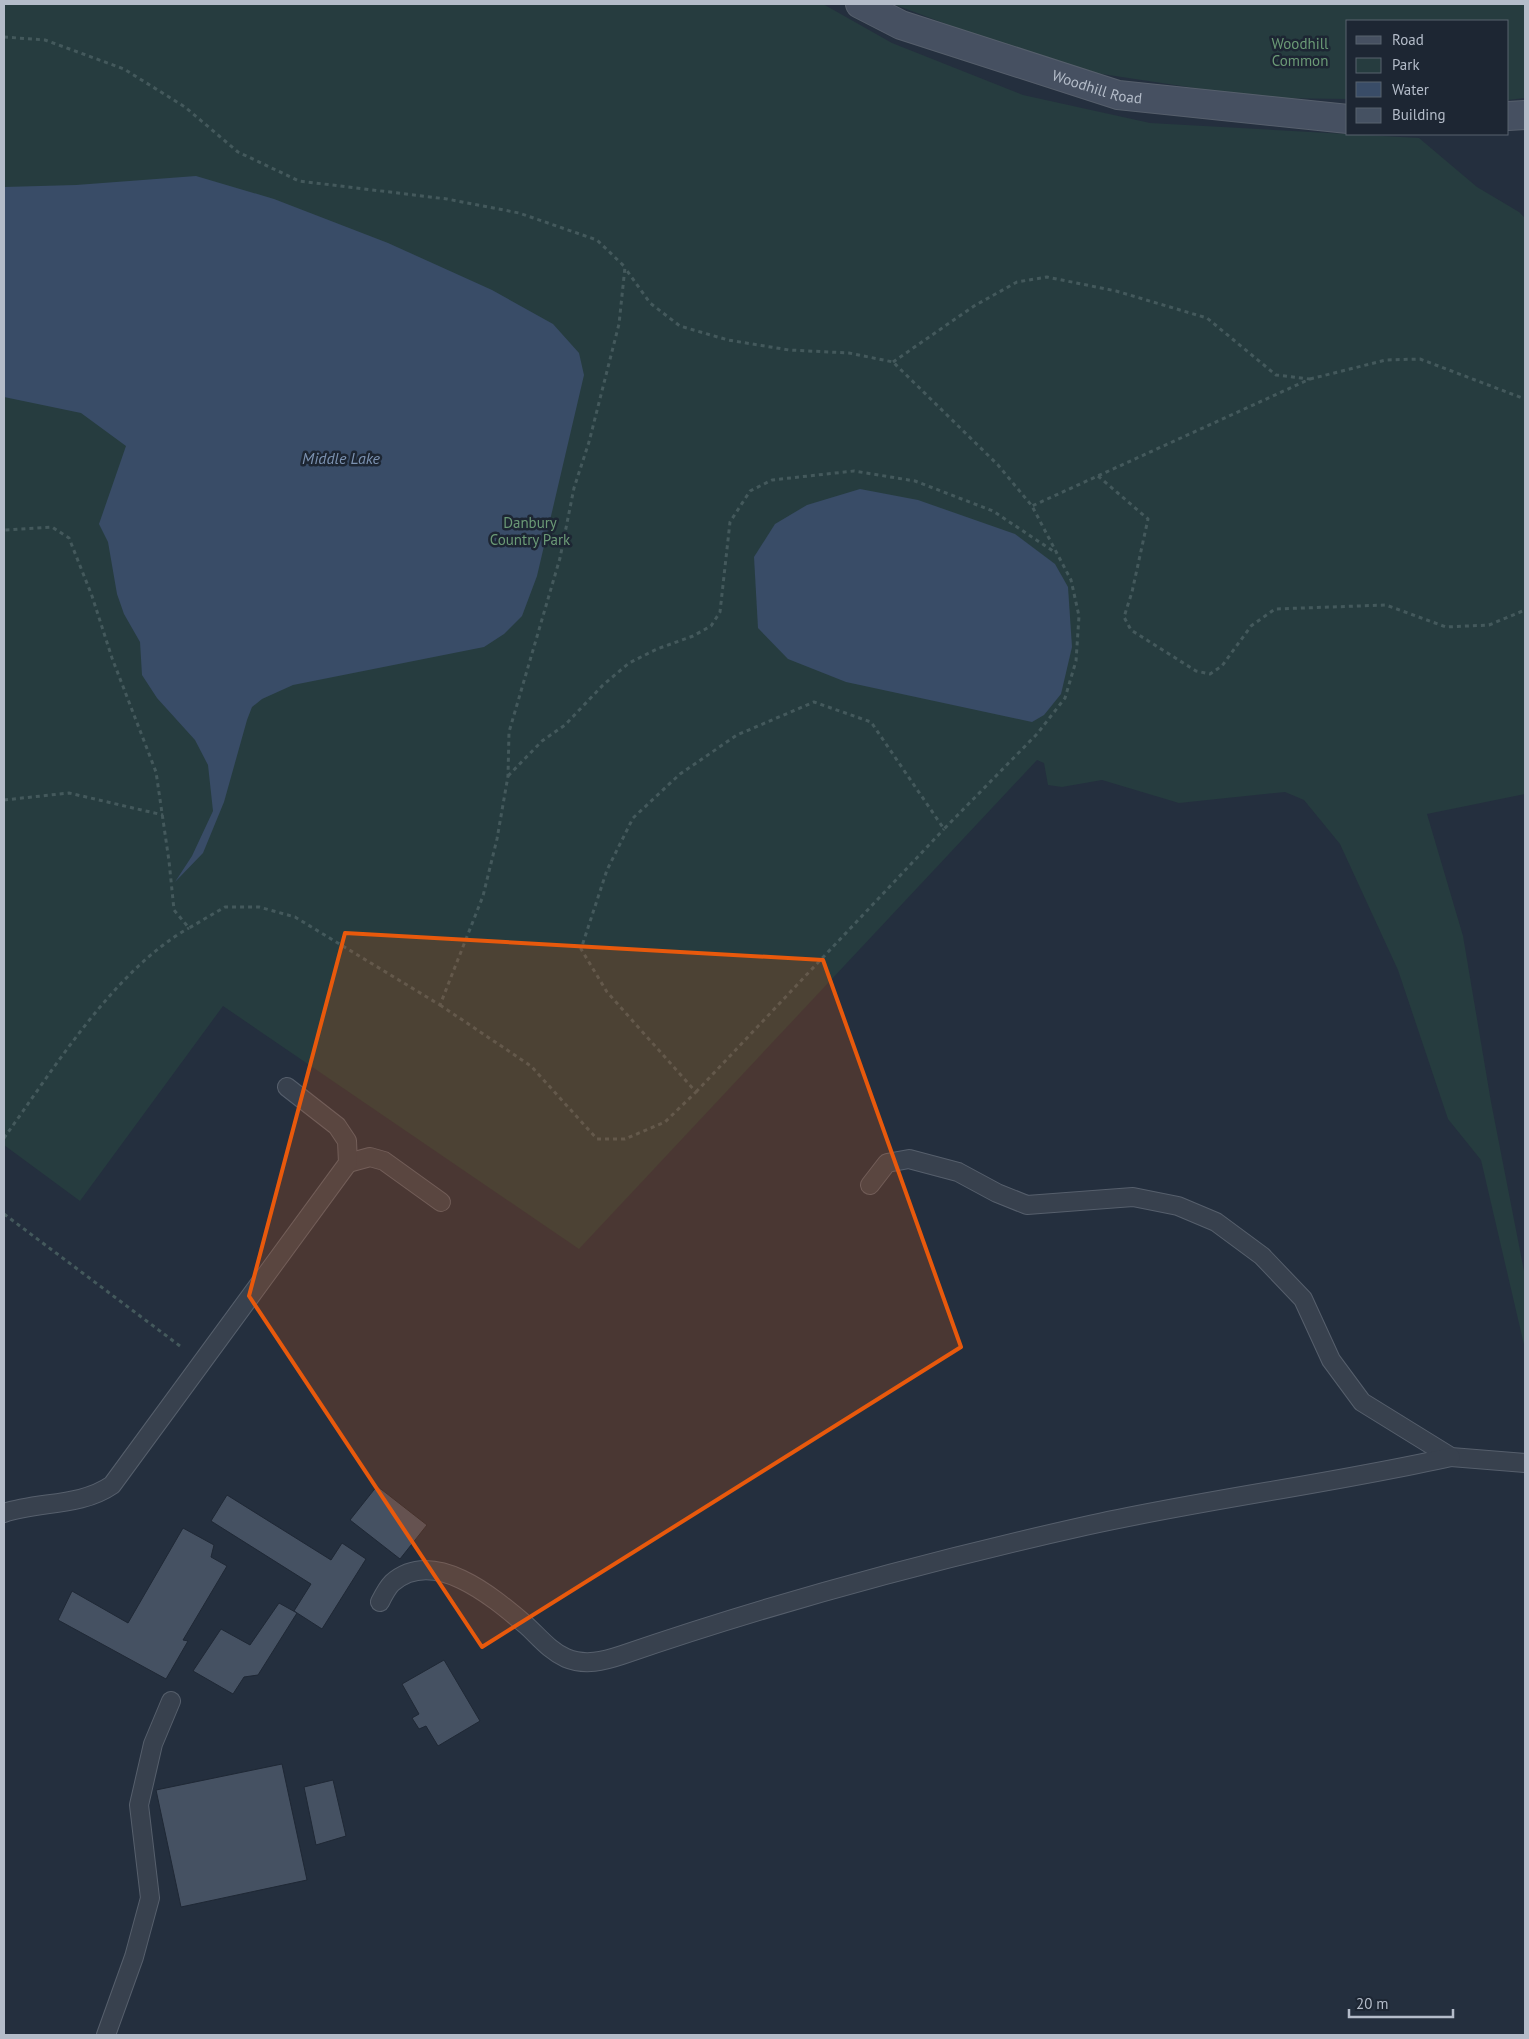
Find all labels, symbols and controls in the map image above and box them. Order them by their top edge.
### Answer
legend [1346,20,1509,135]
text: Road [1392,30,1424,49]
park label: Woodhill Common [1272,34,1329,70]
text: Park [1392,55,1420,74]
street label: Woodhill Road [1050,65,1143,107]
text: Water [1392,80,1429,99]
text: Building [1392,105,1446,124]
water label: Middle Lake [302,448,380,468]
park label: Danbury Country Park [490,513,571,549]
scale bar [1349,1986,1453,2018]
text: 20 m [1356,1994,1389,2013]

